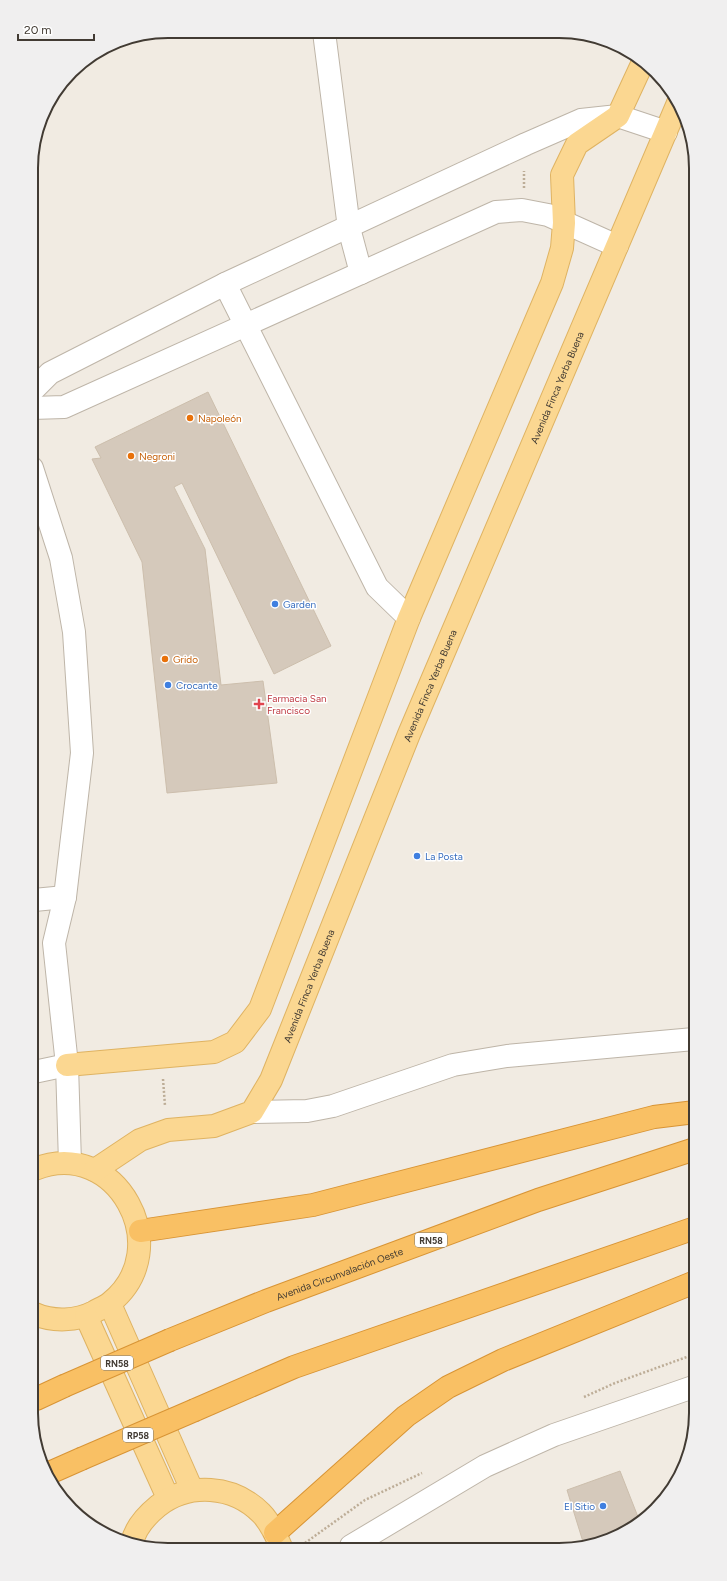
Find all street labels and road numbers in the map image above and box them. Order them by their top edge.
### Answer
street label: Avenida Finca Yerba Buena [527,329,586,445]
street label: Avenida Finca Yerba Buena [400,627,459,743]
street label: Avenida Finca Yerba Buena [280,927,337,1044]
road number: RN58 [415,1233,447,1247]
street label: Avenida Circunvalación Oeste [274,1244,405,1303]
road number: RN58 [101,1356,133,1370]
road number: RP58 [123,1428,153,1442]

